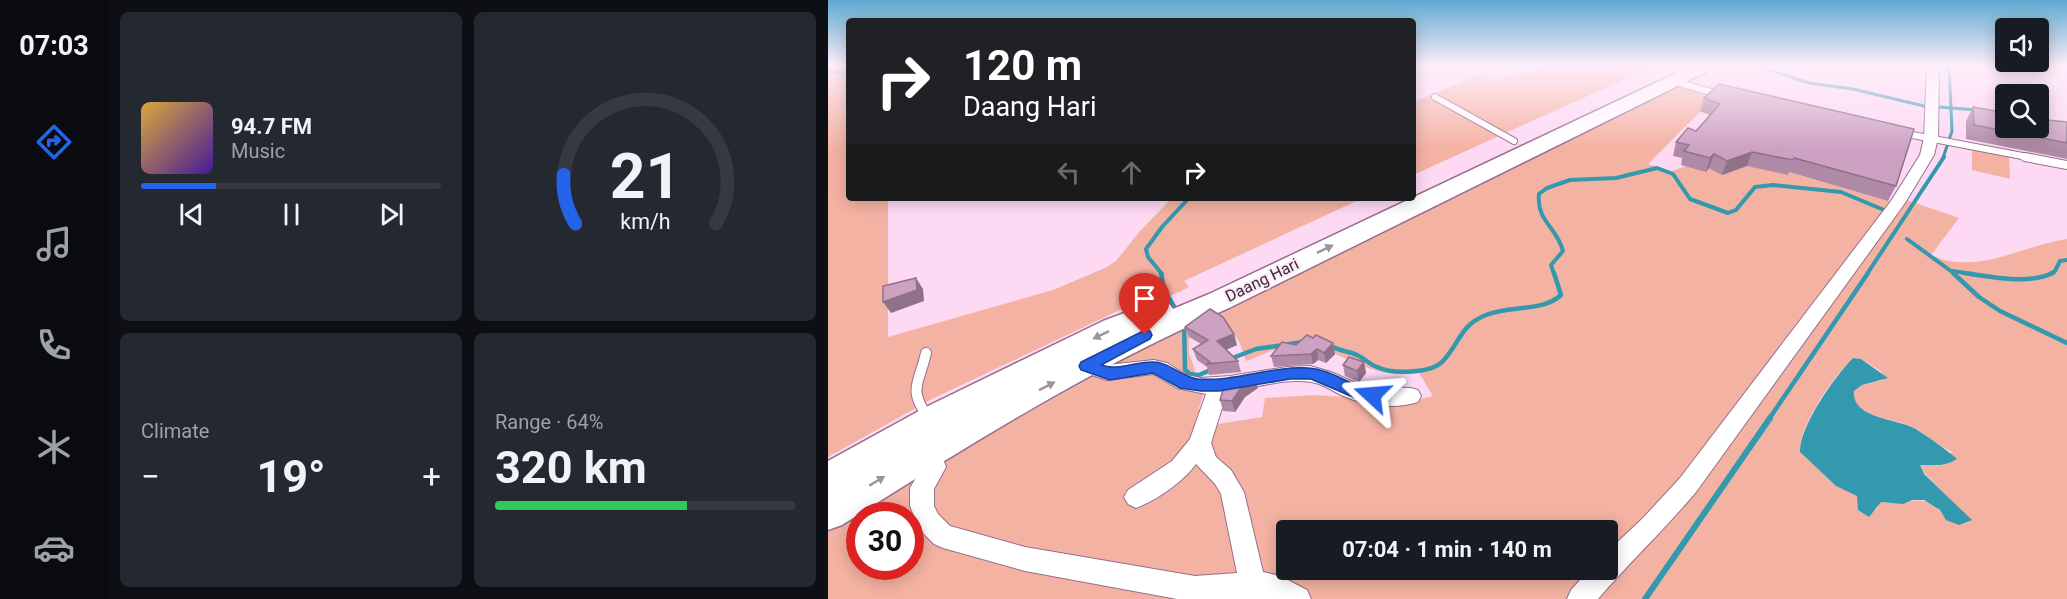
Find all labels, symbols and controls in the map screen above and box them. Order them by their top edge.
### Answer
map controls [1995,18,2049,138]
button: sound [1995,18,2049,72]
text: 07:03 [19,30,89,62]
text: 120 m [963,41,1082,90]
icon: right [864,42,942,120]
button: search [1995,84,2049,138]
text: Daang Hari [963,91,1097,123]
text: 94.7 FM [231,114,312,139]
icon: directions [33,121,75,163]
text: Music [231,139,285,163]
text: 21 [609,140,681,213]
icon: left [1052,156,1085,189]
icon: ahead [1115,156,1148,189]
icon: right [1178,156,1211,189]
icon: previous [175,198,208,231]
icon: pause [275,198,308,231]
icon: next [375,198,408,231]
text: km/h [620,209,670,234]
icon: music [33,223,75,265]
one-way arrow [1317,245,1334,254]
street label: Daang Hari [1222,254,1302,306]
pin [1119,273,1170,335]
icon: arrive [1128,282,1161,315]
icon: phone [33,324,75,366]
one-way arrow [1092,330,1109,339]
position arrow [1340,363,1404,427]
one-way arrow [1039,381,1056,391]
text: Range · 64% [495,410,603,434]
text: Climate [141,419,209,443]
icon: climate [33,426,75,468]
text: 320 km [495,441,647,494]
text: 19° [256,450,326,503]
text: − [141,457,160,496]
text: + [422,457,441,496]
one-way arrow [869,476,886,486]
speed limit sign: 30 [846,502,924,580]
icon: car [33,527,75,569]
text: 07:04 · 1 min · 140 m [1342,537,1552,562]

